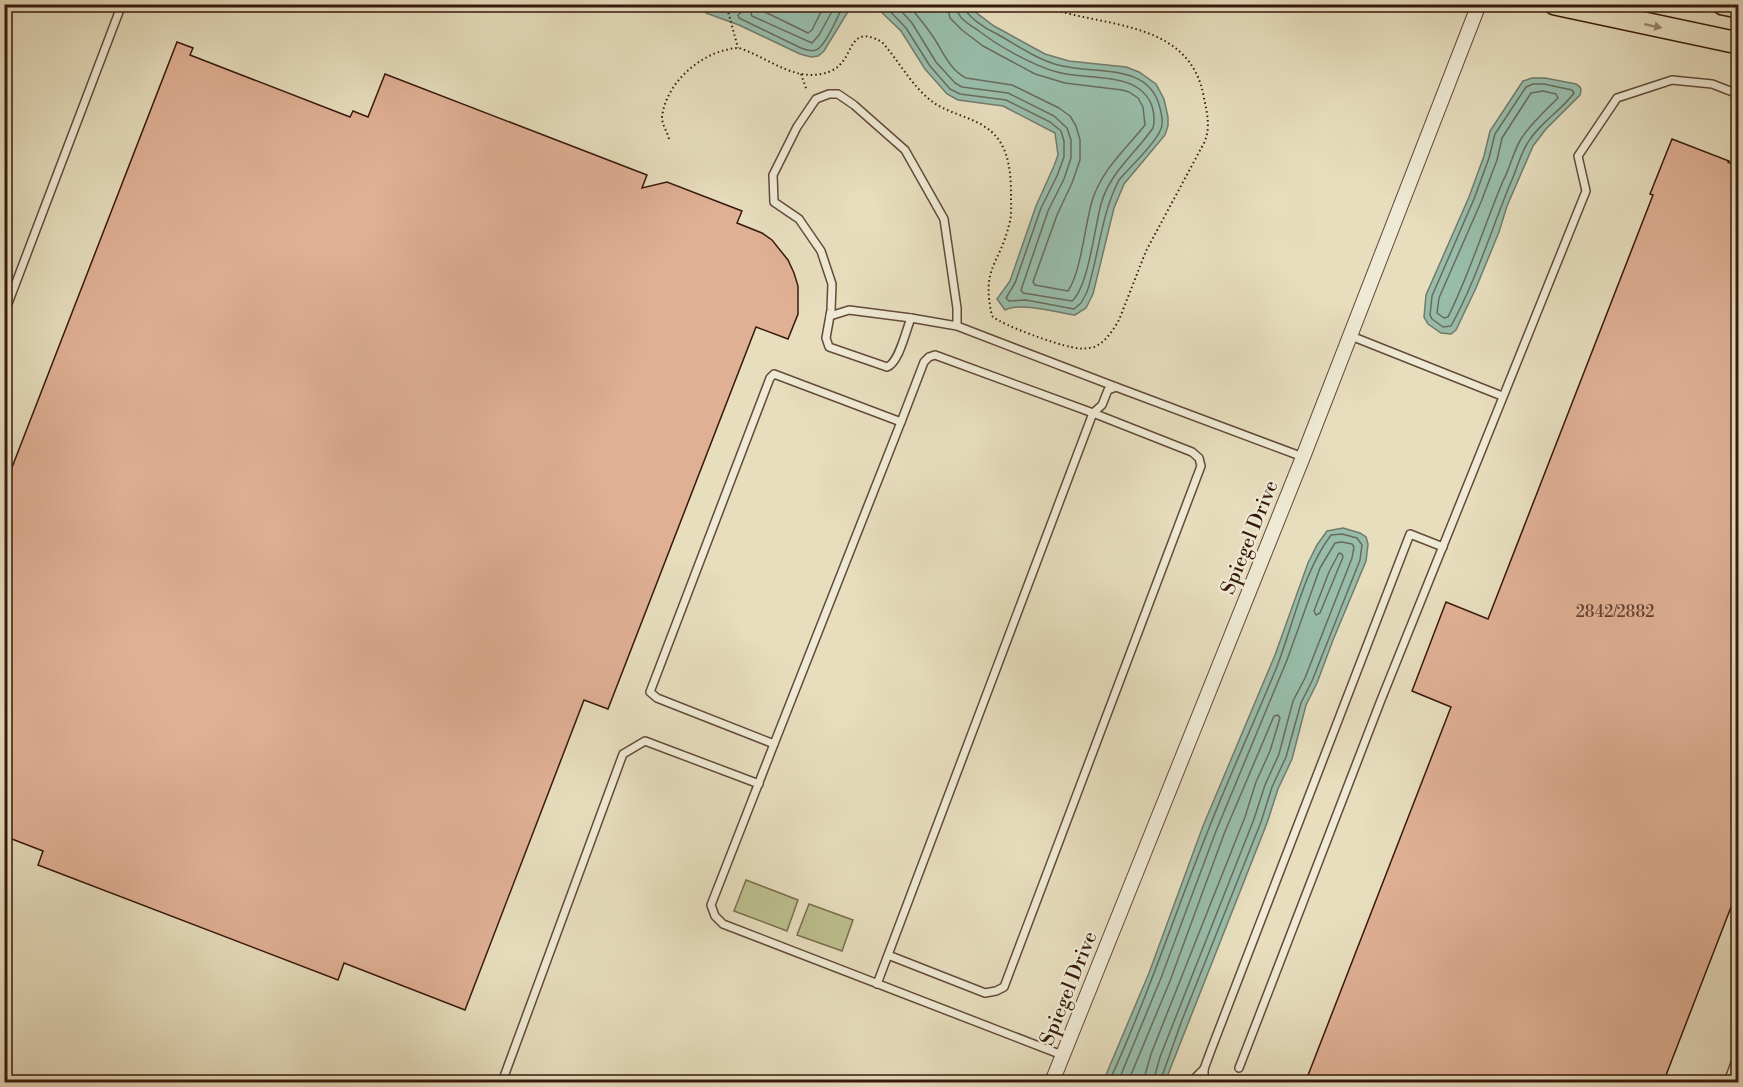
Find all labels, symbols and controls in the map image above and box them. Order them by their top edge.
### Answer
one-way arrow [1643,22,1662,31]
street label: Spiegel Drive [1216,477,1285,598]
house number: 2842/2882 [1576,602,1654,622]
street label: Spiegel Drive [1035,928,1104,1049]

